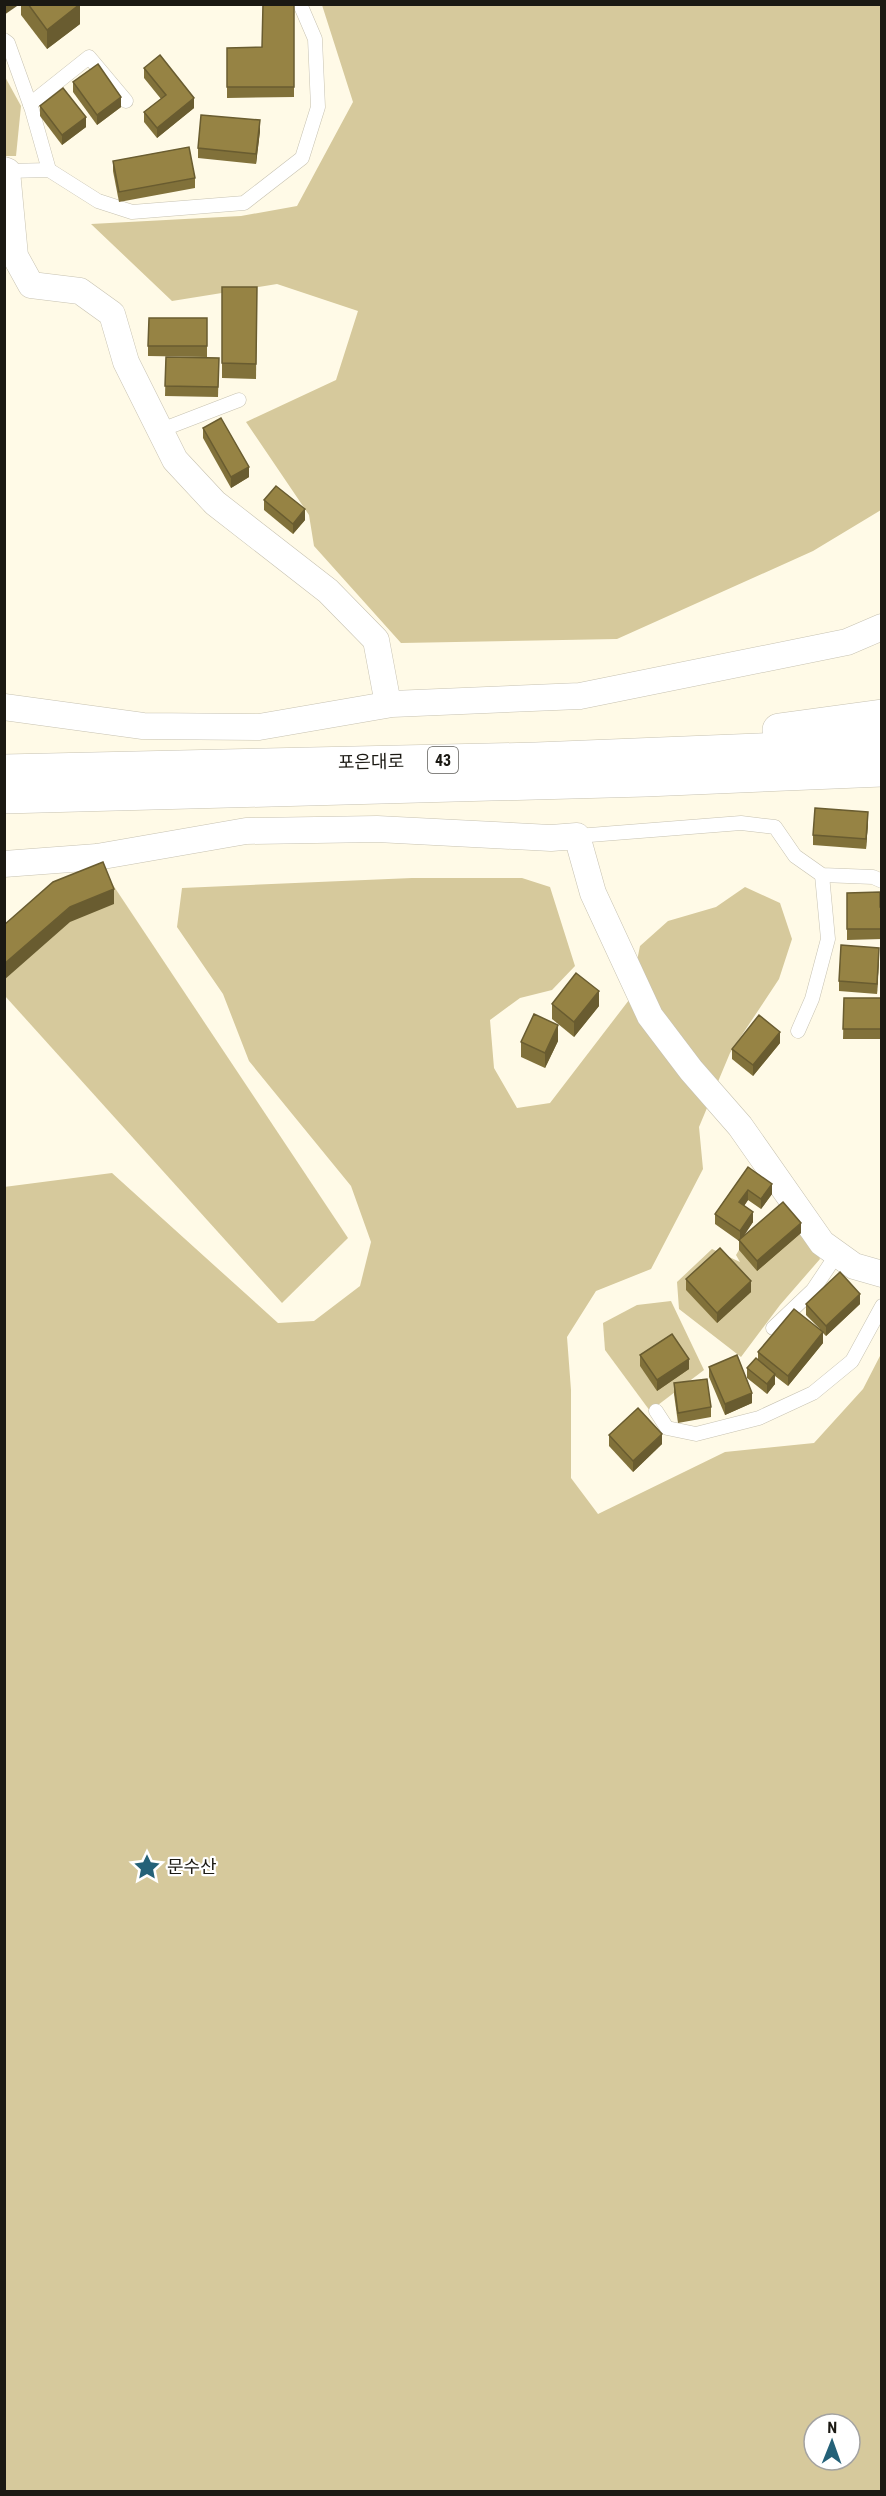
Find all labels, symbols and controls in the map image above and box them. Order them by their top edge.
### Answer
road number: 43 [428,747,458,773]
street label: 포은대로 [338,750,404,773]
place icon: 문수산 [132,1852,162,1882]
place label: 문수산 [167,1856,217,1877]
north arrow [802,2412,862,2472]
text: N [827,2418,837,2437]

